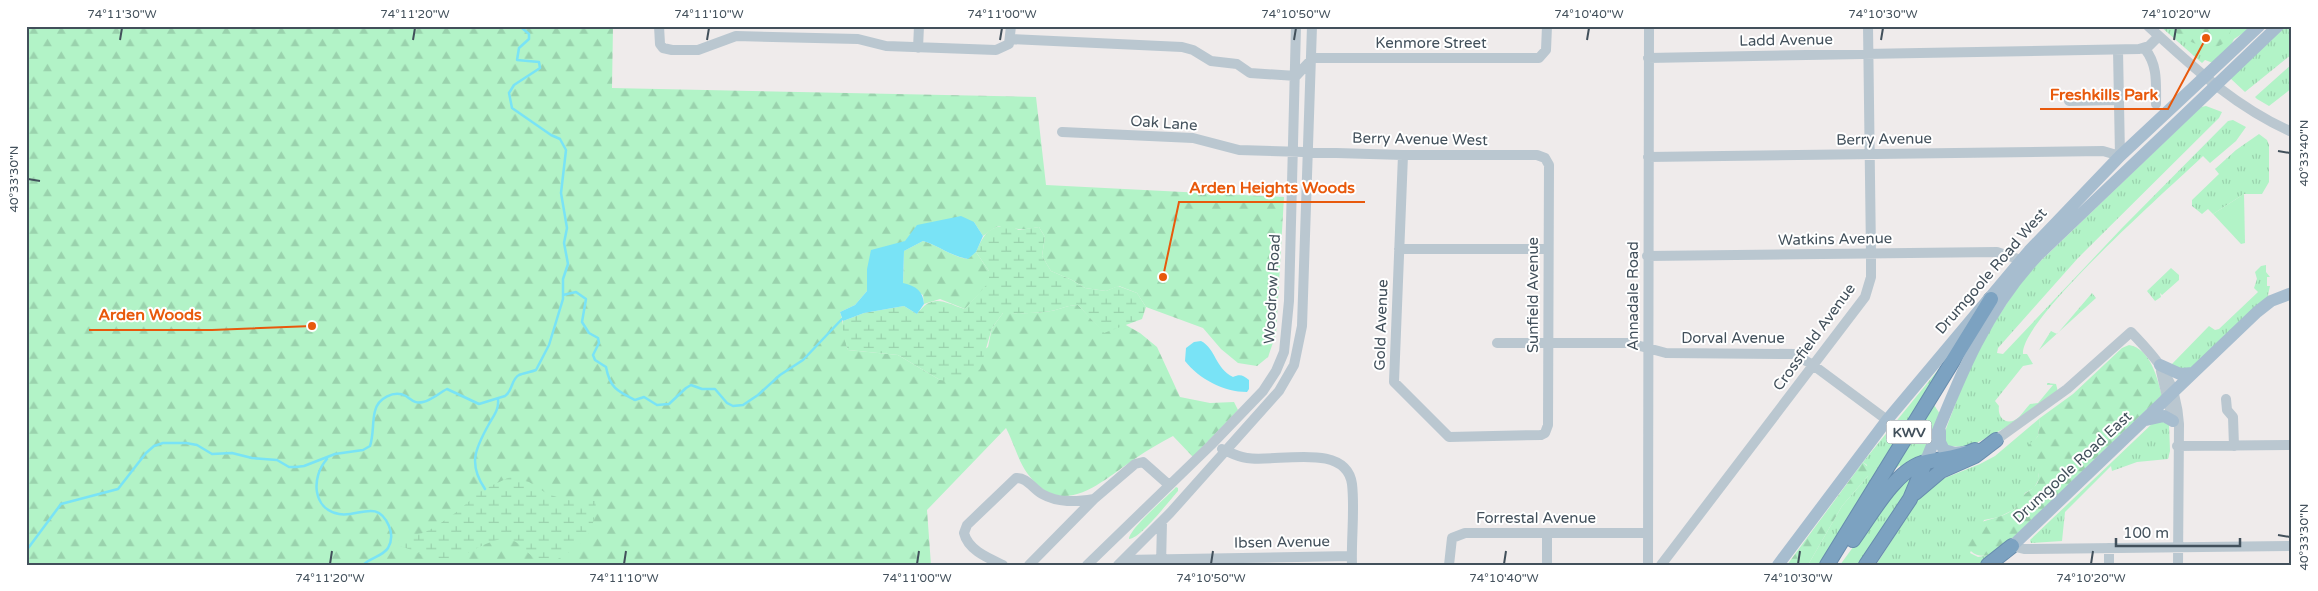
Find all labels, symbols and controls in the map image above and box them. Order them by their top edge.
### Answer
text: 74°11'30"W [87,7,157,21]
text: 74°11'20"W [380,7,450,21]
text: 74°11'10"W [674,7,744,21]
text: 74°11'00"W [967,7,1037,21]
text: 74°10'50"W [1261,7,1331,21]
text: 74°10'40"W [1554,7,1624,21]
text: 74°10'30"W [1848,7,1918,21]
text: 74°10'20"W [2141,7,2211,21]
street label: Ladd Avenue [1739,30,1833,50]
street label: Kenmore Street [1375,34,1487,52]
callout: Freshkills Park [2040,78,2168,109]
text: Freshkills Park [2050,85,2158,105]
street label: Oak Lane [1130,112,1198,134]
text: 40°33'40"N [2297,120,2311,187]
street label: Berry Avenue West [1352,129,1488,149]
street label: Berry Avenue [1836,129,1932,149]
text: 40°33'30"N [7,146,21,213]
callout: Arden Heights Woods [1179,171,1365,202]
text: Arden Heights Woods [1189,178,1355,198]
street label: Drumgoole Road West [1931,204,2051,338]
street label: Watkins Avenue [1778,229,1892,249]
street label: Woodrow Road [1260,233,1284,345]
street label: Sunfield Avenue [1524,237,1542,353]
street label: Annadale Road [1624,241,1642,351]
street label: Gold Avenue [1370,279,1392,371]
street label: Crossfield Avenue [1769,280,1859,394]
callout: Arden Woods [89,299,212,330]
text: Arden Woods [98,305,202,325]
street label: Dorval Avenue [1681,329,1785,347]
street label: Drumgoole Road East [2009,407,2135,527]
road number: KWV [1886,421,1932,444]
text: 40°33'30"N [2297,504,2311,571]
street label: Forrestal Avenue [1476,509,1596,527]
scale bar [2116,516,2239,548]
text: 100 m [2123,524,2169,542]
street label: Ibsen Avenue [1234,532,1330,552]
text: 74°11'20"W [295,571,365,585]
text: 74°11'10"W [589,571,659,585]
text: 74°11'00"W [882,571,952,585]
text: 74°10'50"W [1176,571,1246,585]
text: 74°10'40"W [1469,571,1539,585]
text: 74°10'30"W [1763,571,1833,585]
text: 74°10'20"W [2056,571,2126,585]

